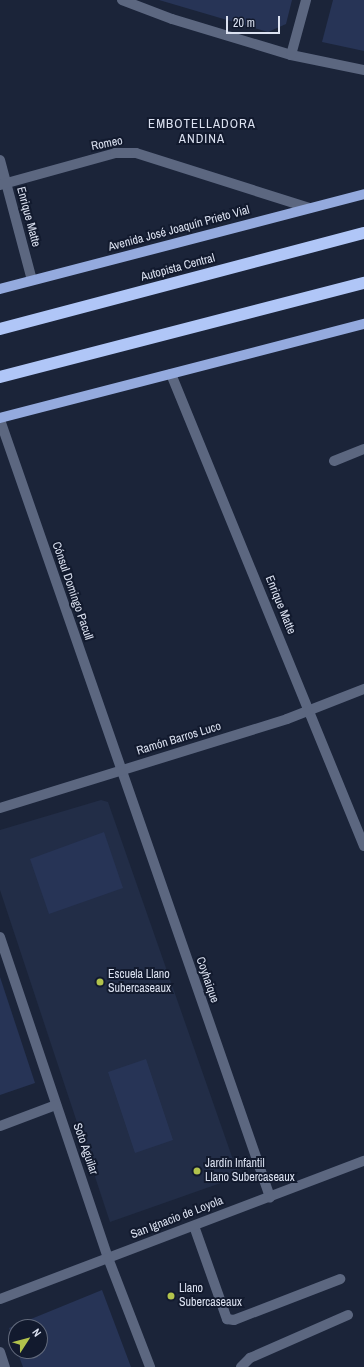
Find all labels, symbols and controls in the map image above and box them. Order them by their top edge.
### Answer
scale bar [228,8,282,34]
text: 20 m [233,15,255,31]
district label: EMBOTELLADORA ANDINA [148,117,256,148]
street label: Romeo [90,134,124,154]
street label: Enrique Matte [13,185,43,249]
street label: Avenida José Joaquín Prieto Vial [107,203,251,255]
street label: Autopista Central [139,251,217,285]
street label: Cónsul Domingo Pacull [48,540,96,642]
street label: Enrique Matte [262,574,298,636]
street label: Ramón Barros Luco [135,719,223,759]
street label: Coyhaique [192,955,222,1005]
place label: Escuela Llano Subercaseaux [108,968,171,996]
marker: Escuela Llano Subercaseaux [95,977,105,987]
street label: Soto Aguilar [69,1121,101,1177]
place label: Jardín Infantil Llano Subercaseaux [205,1157,295,1185]
marker: Jardín Infantil Llano Subercaseaux [192,1166,202,1176]
street label: San Ignacio de Loyola [129,1194,225,1242]
place label: Llano Subercaseaux [179,1282,242,1310]
marker: Llano Subercaseaux [166,1291,176,1301]
north arrow [8,1319,48,1359]
text: N [29,1326,44,1339]

